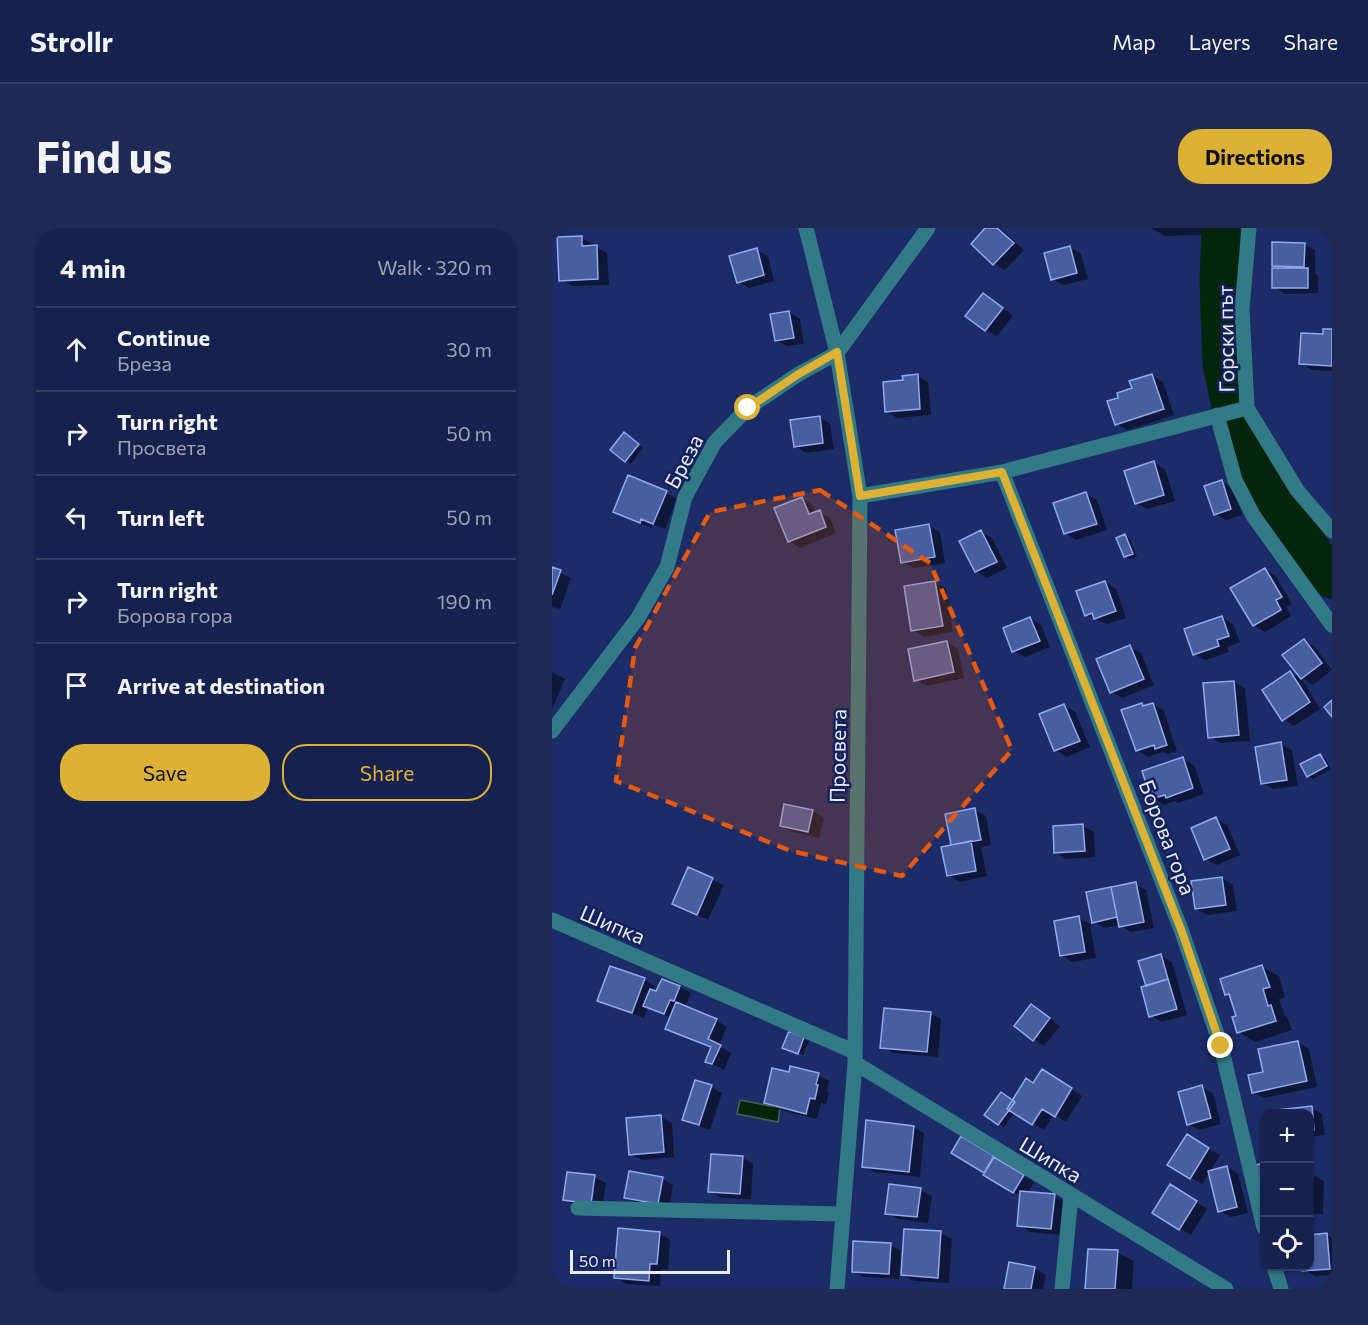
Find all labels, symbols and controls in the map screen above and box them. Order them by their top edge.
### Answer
text: Strollr [30,24,113,58]
text: Map [1112,29,1156,54]
text: Layers [1189,29,1251,54]
text: Share [1284,29,1338,54]
button: Directions [1178,129,1332,184]
text: Find us [36,130,172,182]
text: 4 min [60,252,126,283]
text: Walk · 320 m [377,255,492,279]
street label: Горски път [1212,285,1238,393]
text: Continue [117,324,210,351]
icon: ahead [60,333,93,366]
text: 30 m [446,337,492,361]
text: Бреза [117,351,172,375]
route start [734,394,760,420]
text: Turn right [117,408,218,435]
icon: right [60,417,93,450]
text: 50 m [446,421,492,445]
street label: Бреза [658,430,708,492]
text: Просвета [117,435,206,459]
icon: left [60,501,93,534]
text: Turn left [117,504,204,531]
text: 50 m [446,505,492,529]
text: Turn right [117,576,218,603]
icon: right [60,585,93,618]
text: 190 m [437,589,492,613]
text: Борова гора [117,603,233,627]
icon: arrive [60,669,93,702]
text: Arrive at destination [117,672,325,699]
street label: Просвета [824,709,850,803]
button: Save [60,744,270,801]
button: Share [282,744,492,801]
street label: Борова гора [1135,776,1201,898]
street label: Шипка [577,899,649,949]
route end [1207,1032,1233,1058]
map controls [1260,1109,1314,1271]
button: + [1260,1109,1314,1163]
street label: Шипка [1015,1131,1087,1187]
button: − [1260,1163,1314,1217]
button: locate [1260,1217,1314,1271]
scale bar [570,1247,730,1274]
text: 50 m [579,1251,616,1270]

